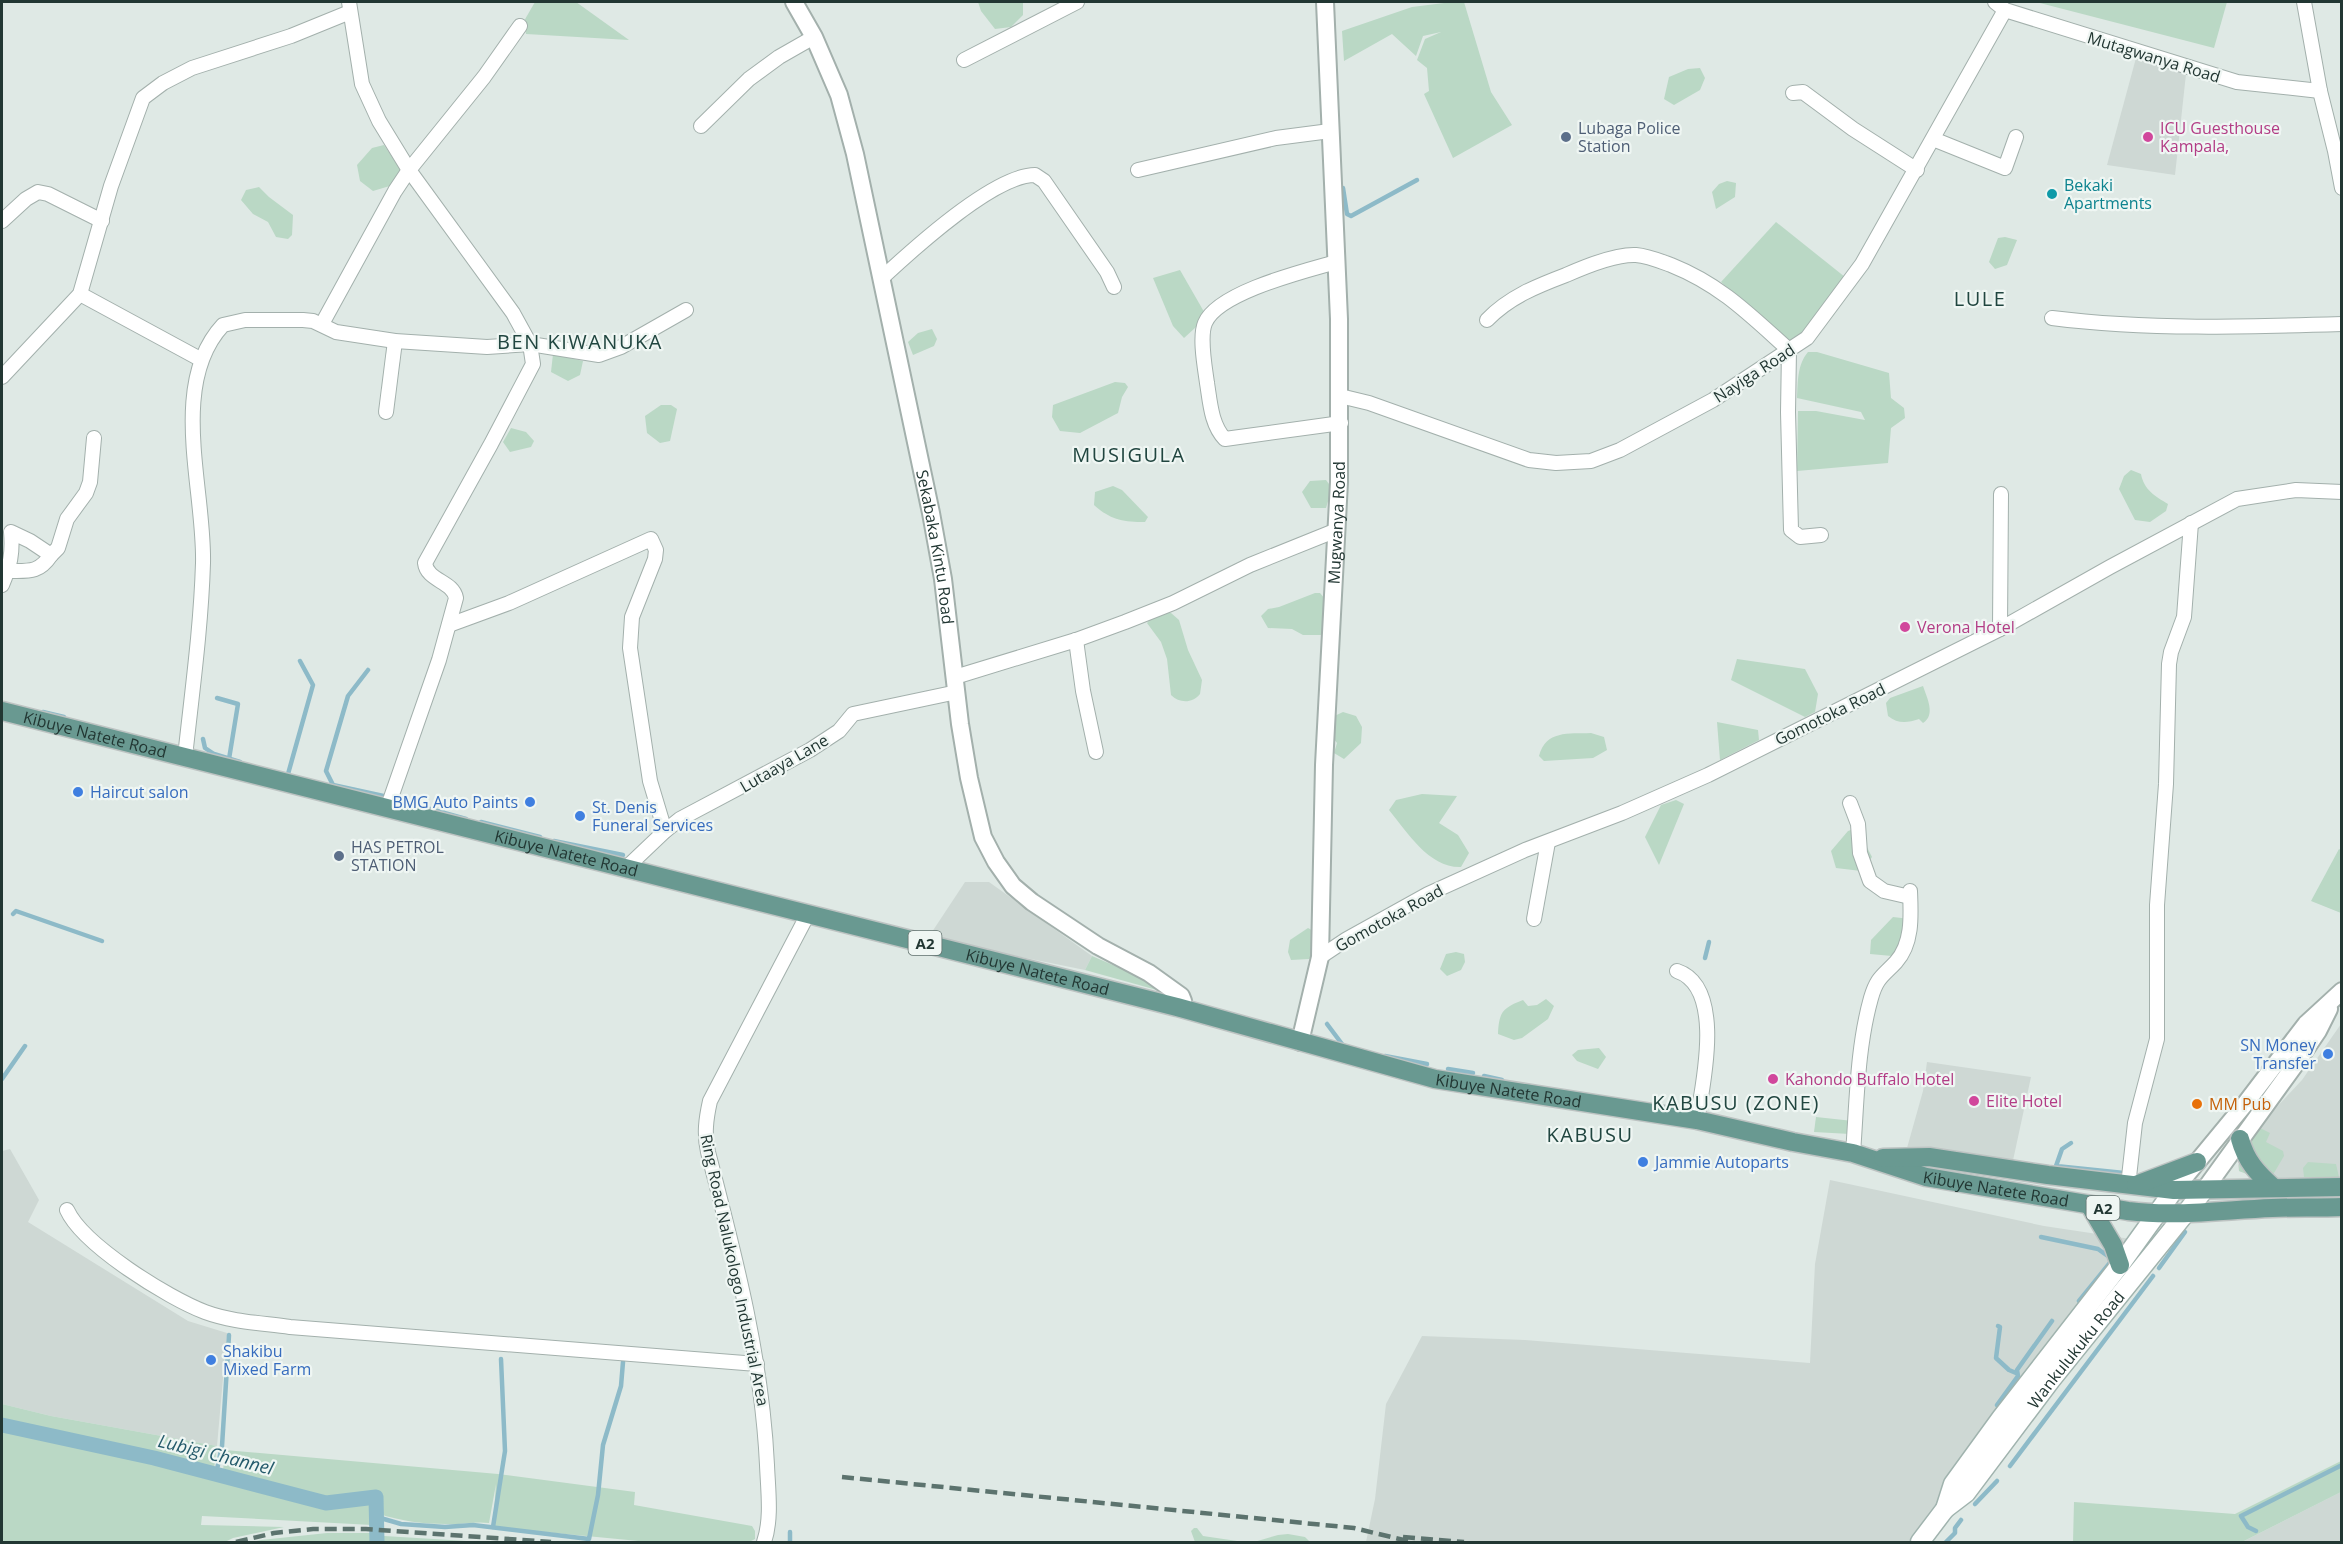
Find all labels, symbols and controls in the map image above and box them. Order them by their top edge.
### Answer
street label: Mutagwanya Road [2085,26,2223,88]
place label: Lubaga Police Station [1578,117,1681,157]
place label: ICU Guesthouse Kampala, [2160,117,2280,157]
marker: Lubaga Police Station [1559,130,1573,144]
marker: ICU Guesthouse Kampala, [2141,130,2155,144]
place label: Bekaki Apartments [2064,174,2152,214]
marker: Bekaki Apartments [2045,187,2059,201]
district label: LULE [1954,285,2006,312]
district label: BEN KIWANUKA [497,328,663,355]
street label: Nayiga Road [1709,338,1799,408]
district label: MUSIGULA [1072,441,1186,468]
street label: Mugwanya Road [1323,461,1350,585]
street label: Sekabaka Kintu Road [911,468,959,626]
place label: Verona Hotel [1917,616,2015,638]
marker: Verona Hotel [1898,620,1912,634]
street label: Gomotoka Road [1771,678,1889,750]
street label: Kibuye Natete Road [21,706,169,763]
street label: Lutaaya Lane [736,729,832,797]
place label: Haircut salon [90,781,189,803]
marker: Haircut salon [71,785,85,799]
place label: BMG Auto Paints [392,791,518,813]
marker: BMG Auto Paints [523,795,537,809]
place label: St. Denis Funeral Services [592,796,713,836]
marker: St. Denis Funeral Services [573,809,587,823]
street label: Kibuye Natete Road [492,825,640,882]
place label: HAS PETROL STATION [351,836,444,876]
marker: HAS PETROL STATION [332,849,346,863]
street label: Gomotoka Road [1331,879,1447,957]
road number: A2 [908,931,942,955]
street label: Kibuye Natete Road [964,943,1112,1001]
place label: SN Money Transfer [2240,1034,2317,1074]
marker: SN Money Transfer [2321,1047,2335,1061]
street label: Kibuye Natete Road [1434,1068,1583,1113]
place label: Kahondo Buffalo Hotel [1785,1068,1954,1090]
marker: Kahondo Buffalo Hotel [1766,1072,1780,1086]
district label: KABUSU (ZONE) [1652,1089,1820,1116]
place label: Elite Hotel [1986,1090,2062,1112]
place label: MM Pub [2209,1093,2271,1115]
marker: Elite Hotel [1967,1094,1981,1108]
marker: MM Pub [2190,1097,2204,1111]
district label: KABUSU [1547,1121,1633,1148]
street label: Ring Road Nalukologo Industrial Area [695,1132,775,1408]
place label: Jammie Autoparts [1653,1151,1789,1173]
marker: Jammie Autoparts [1636,1155,1650,1169]
street label: Kibuye Natete Road [1921,1166,2070,1212]
road number: A2 [2086,1196,2120,1220]
street label: Wankulukuku Road [2022,1286,2129,1413]
place label: Shakibu Mixed Farm [223,1340,311,1380]
marker: Shakibu Mixed Farm [204,1353,218,1367]
water label: Lubigi Channel [156,1428,277,1480]

